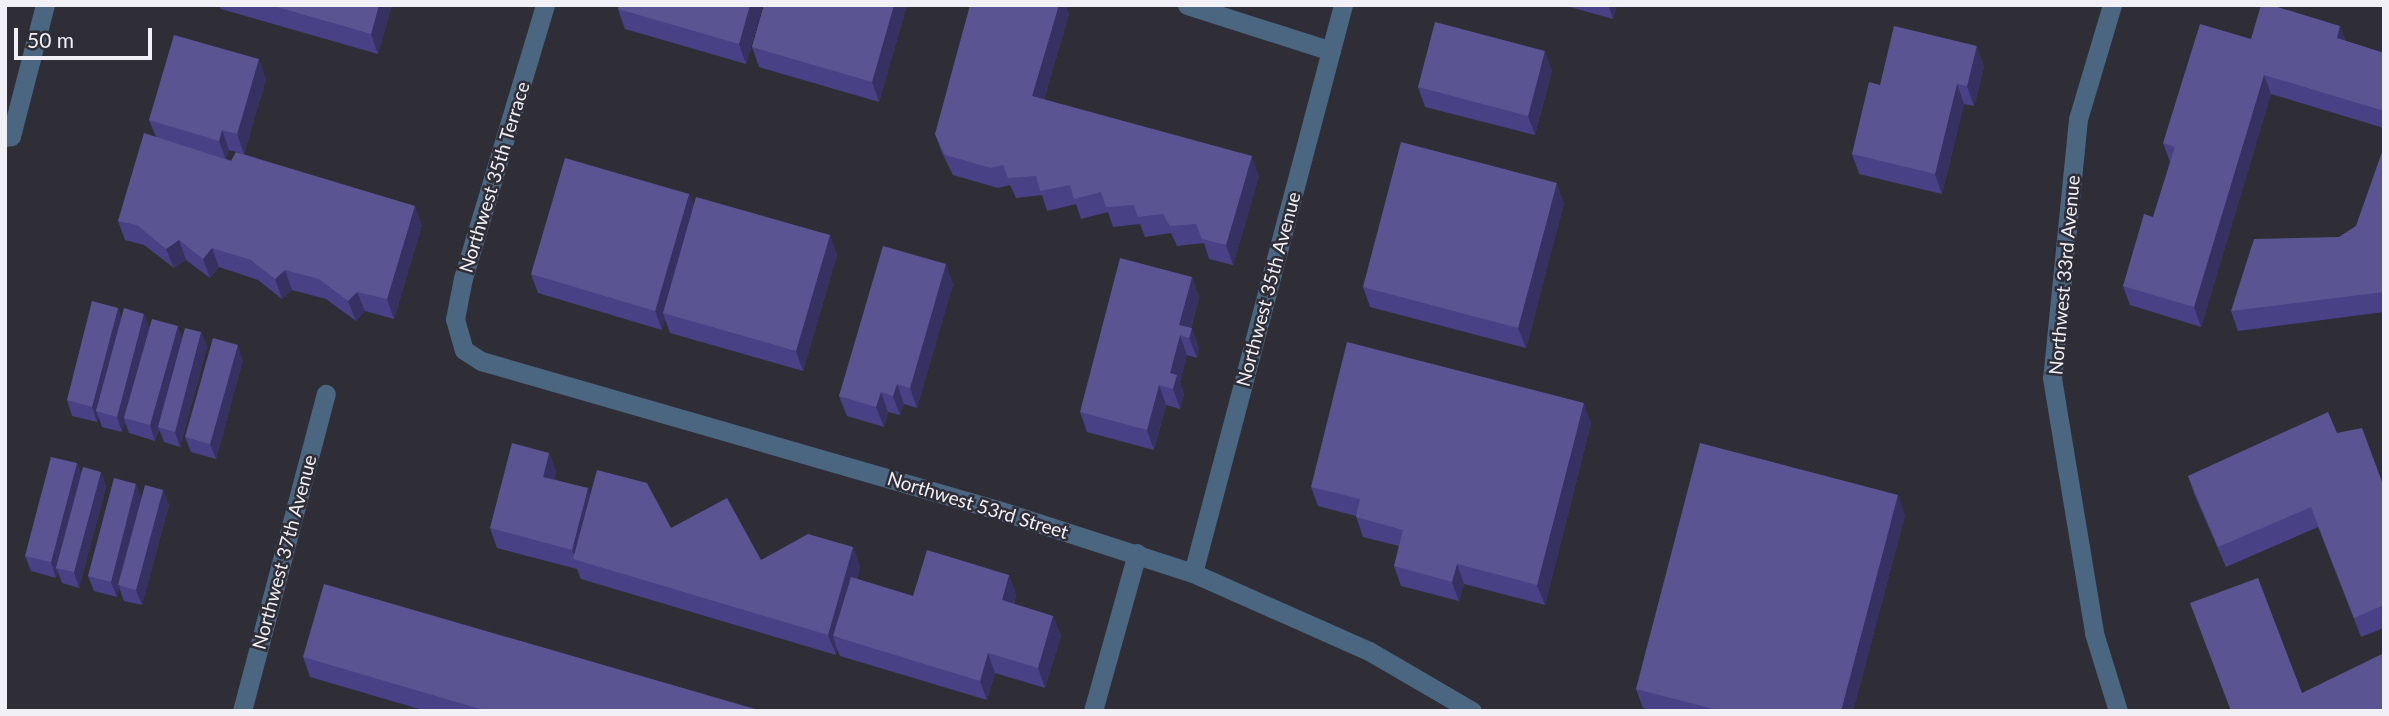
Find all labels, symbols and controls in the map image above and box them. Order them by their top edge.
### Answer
scale bar [18,14,156,58]
text: 50 m [27,27,74,52]
street label: Northwest 35th Terrace [454,78,534,276]
street label: Northwest 33rd Avenue [2044,174,2084,376]
street label: Northwest 35th Avenue [1231,189,1305,389]
street label: Northwest 37th Avenue [247,452,321,652]
street label: Northwest 53rd Street [885,467,1071,543]

